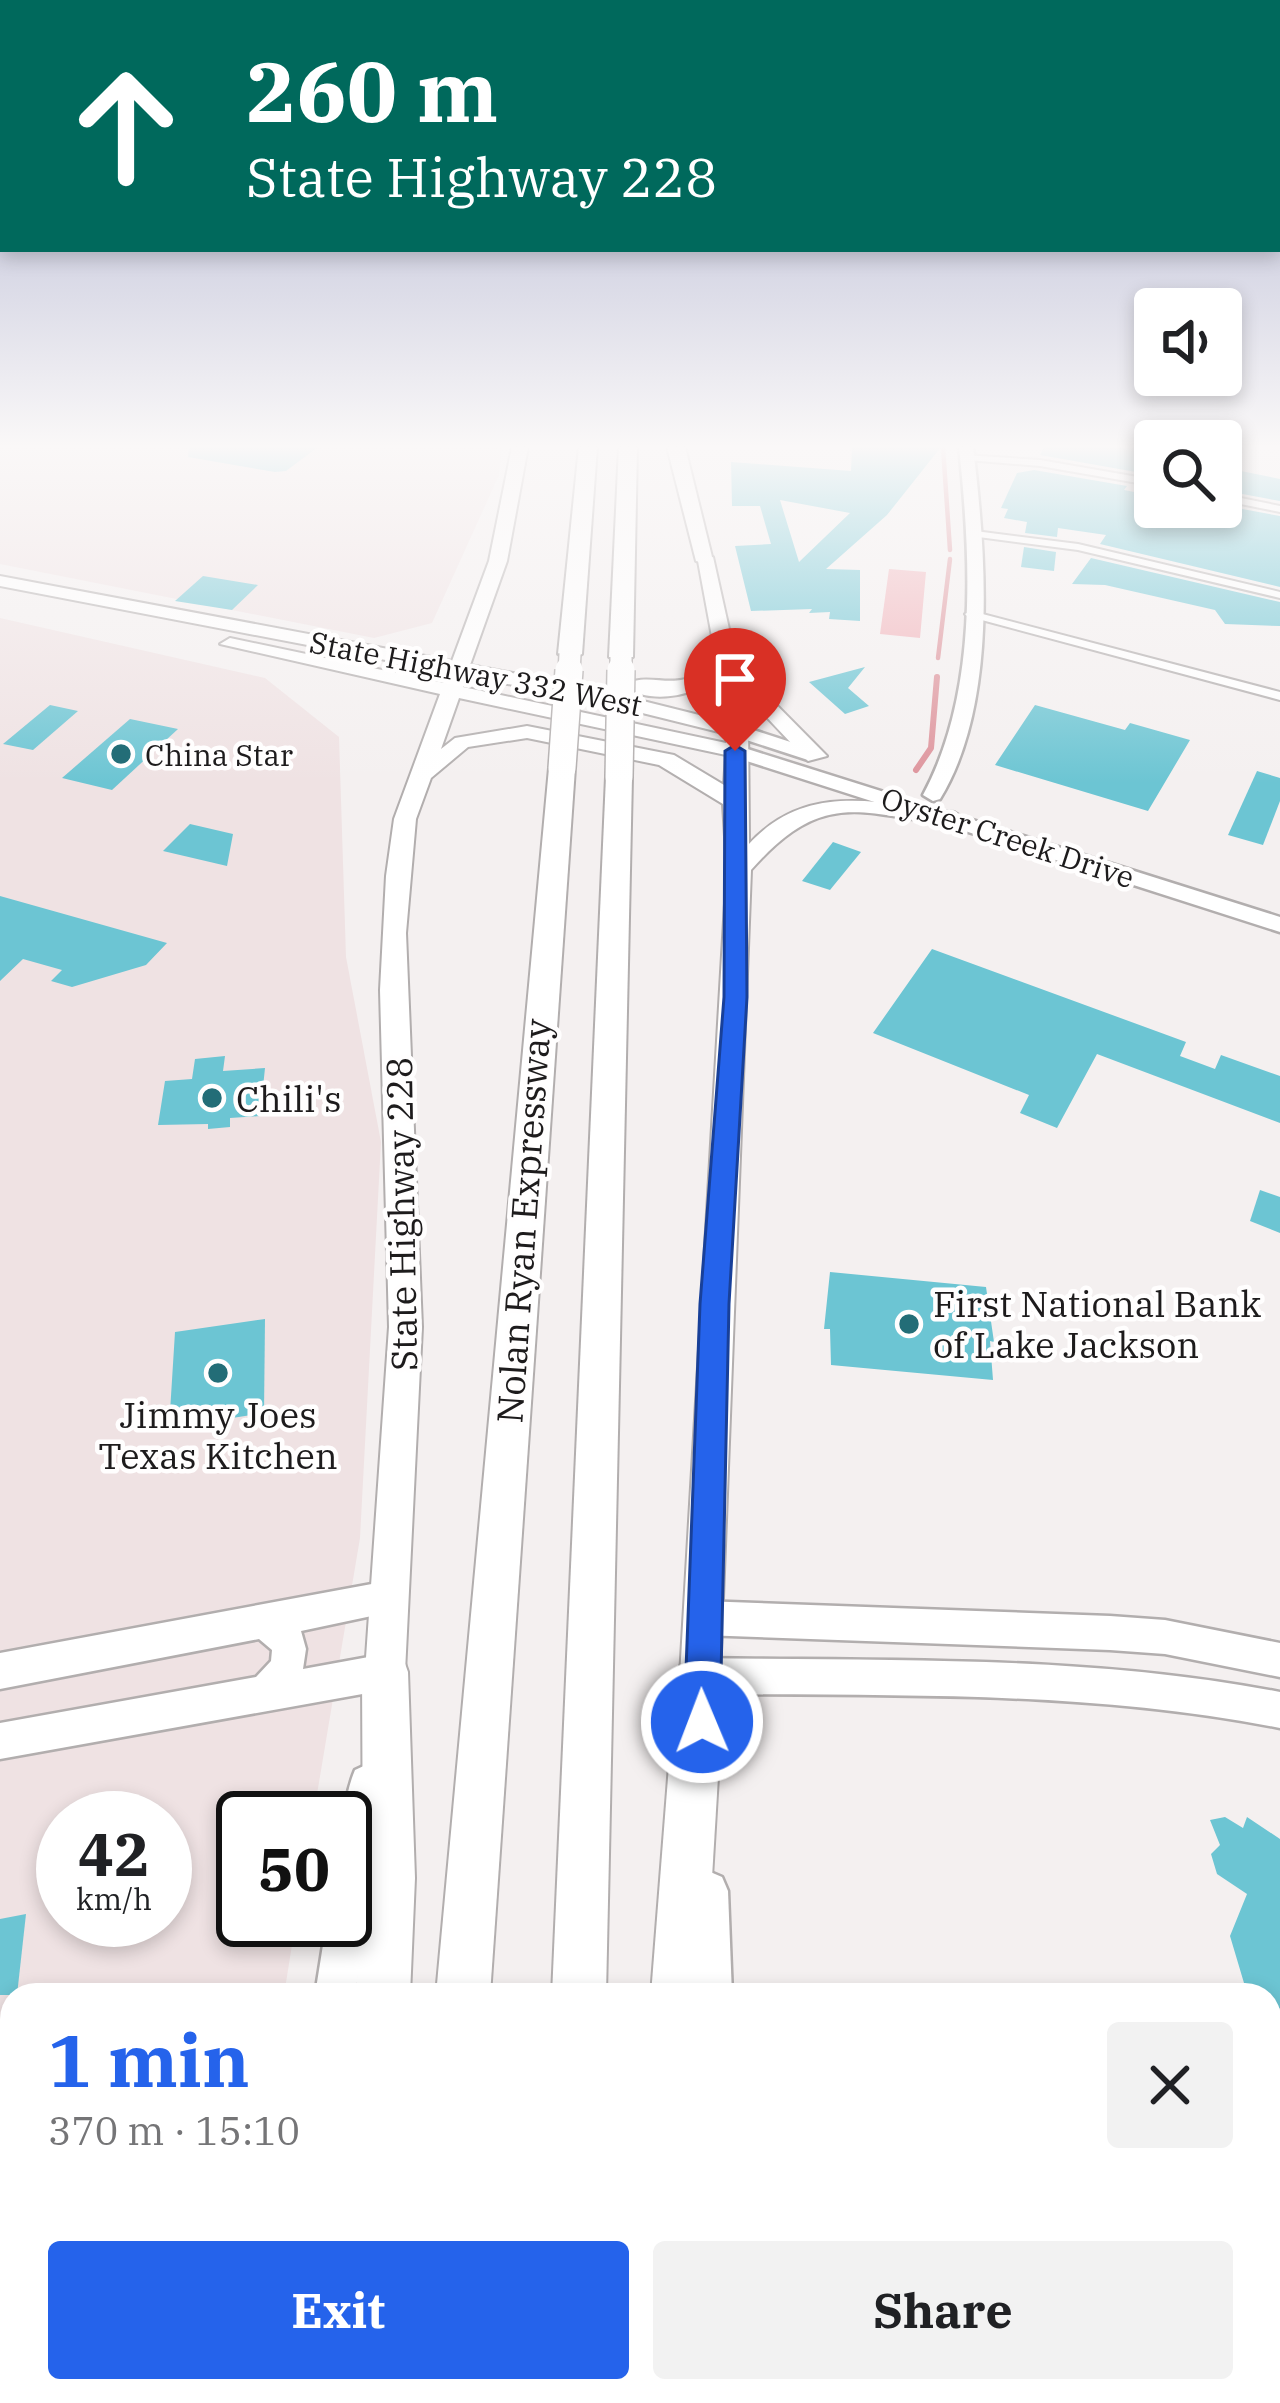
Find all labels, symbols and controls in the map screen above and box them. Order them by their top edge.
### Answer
text: 260 m [246,36,498,145]
icon: ahead [48,48,204,204]
text: State Highway 228 [246,142,717,212]
map controls [1134,288,1242,528]
button: sound [1134,288,1242,396]
button: search [1134,420,1242,528]
street label: State Highway 332 West [307,622,645,724]
pin [684,628,786,751]
icon: arrive [702,646,768,712]
place label: China Star [145,735,293,774]
marker: China Star [108,741,134,767]
street label: Oyster Creek Drive [877,778,1139,896]
street label: Nolan Ryan Expressway [485,1016,561,1425]
street label: State Highway 228 [375,1056,427,1372]
place label: Chili's [236,1075,342,1122]
marker: Chili's [199,1085,225,1111]
place label: First National Bank of Lake Jackson [933,1280,1261,1368]
marker: First National Bank of Lake Jackson [896,1311,922,1337]
marker: Jimmy Joes Texas Kitchen [205,1360,231,1386]
place label: Jimmy Joes Texas Kitchen [98,1391,338,1479]
position arrow [639,1659,765,1785]
speed limit sign: 50 [216,1791,372,1947]
text: 42 [78,1814,150,1893]
text: km/h [76,1879,152,1918]
text: 1 min [48,2013,250,2107]
button: close [1107,2022,1233,2148]
text: 370 m · 15:10 [48,2105,300,2156]
button: Exit [48,2241,629,2379]
button: Share [653,2241,1233,2379]

